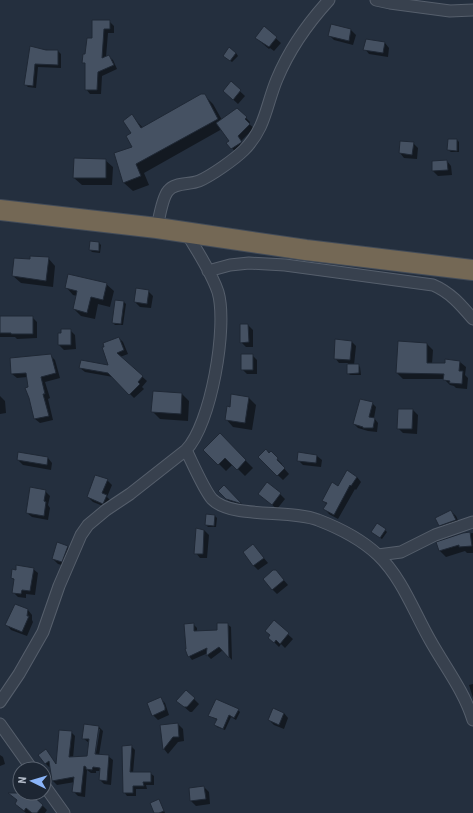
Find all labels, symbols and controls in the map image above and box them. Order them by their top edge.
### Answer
north arrow [12,761,52,801]
text: N [16,776,29,784]

